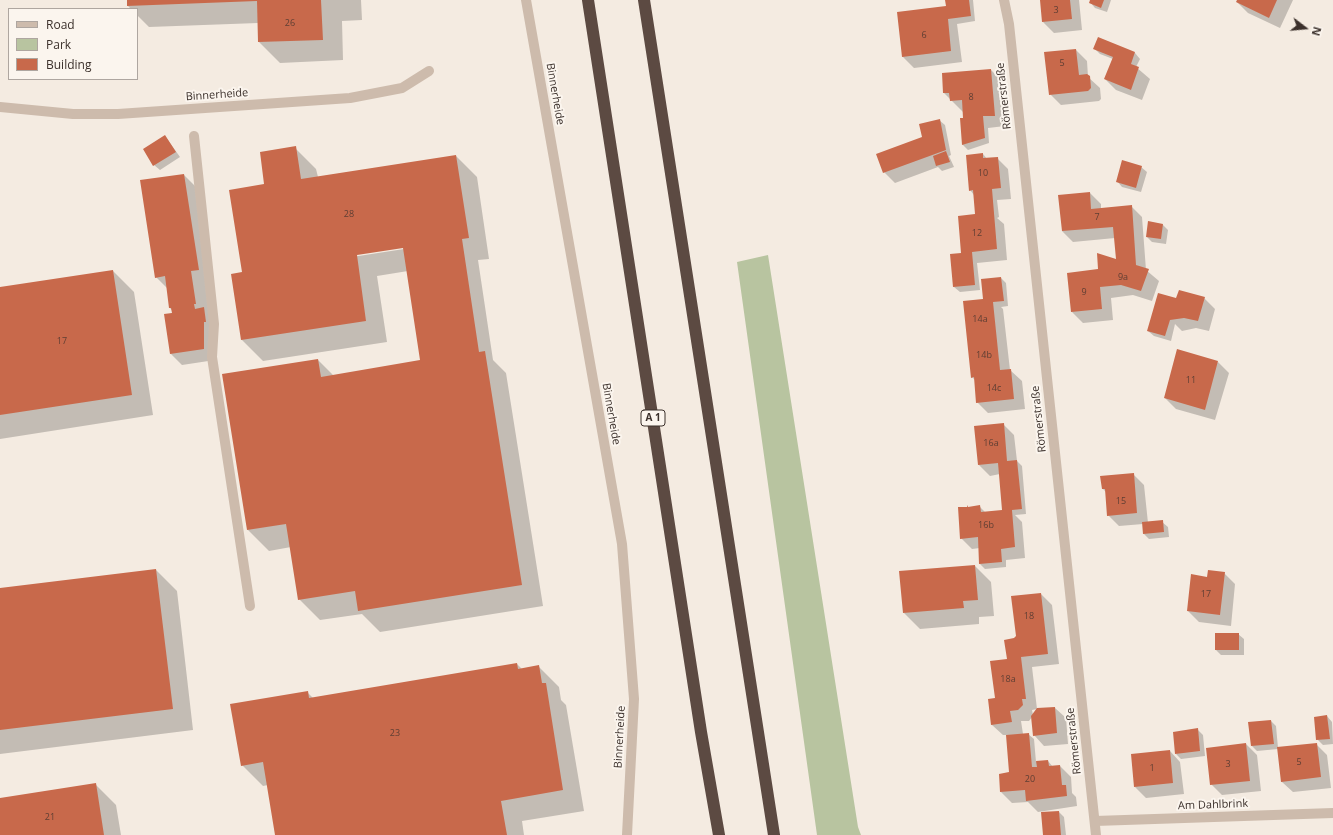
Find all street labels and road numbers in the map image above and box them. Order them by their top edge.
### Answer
street label: Binnerheide [543,62,567,126]
street label: Römerstraße [994,62,1014,130]
street label: Binnerheide [185,86,249,104]
street label: Binnerheide [599,382,623,446]
street label: Römerstraße [1029,385,1049,453]
road number: A 1 [641,410,665,426]
street label: Binnerheide [612,705,628,769]
street label: Römerstraße [1064,707,1084,775]
street label: Am Dahlbrink [1178,797,1248,813]

